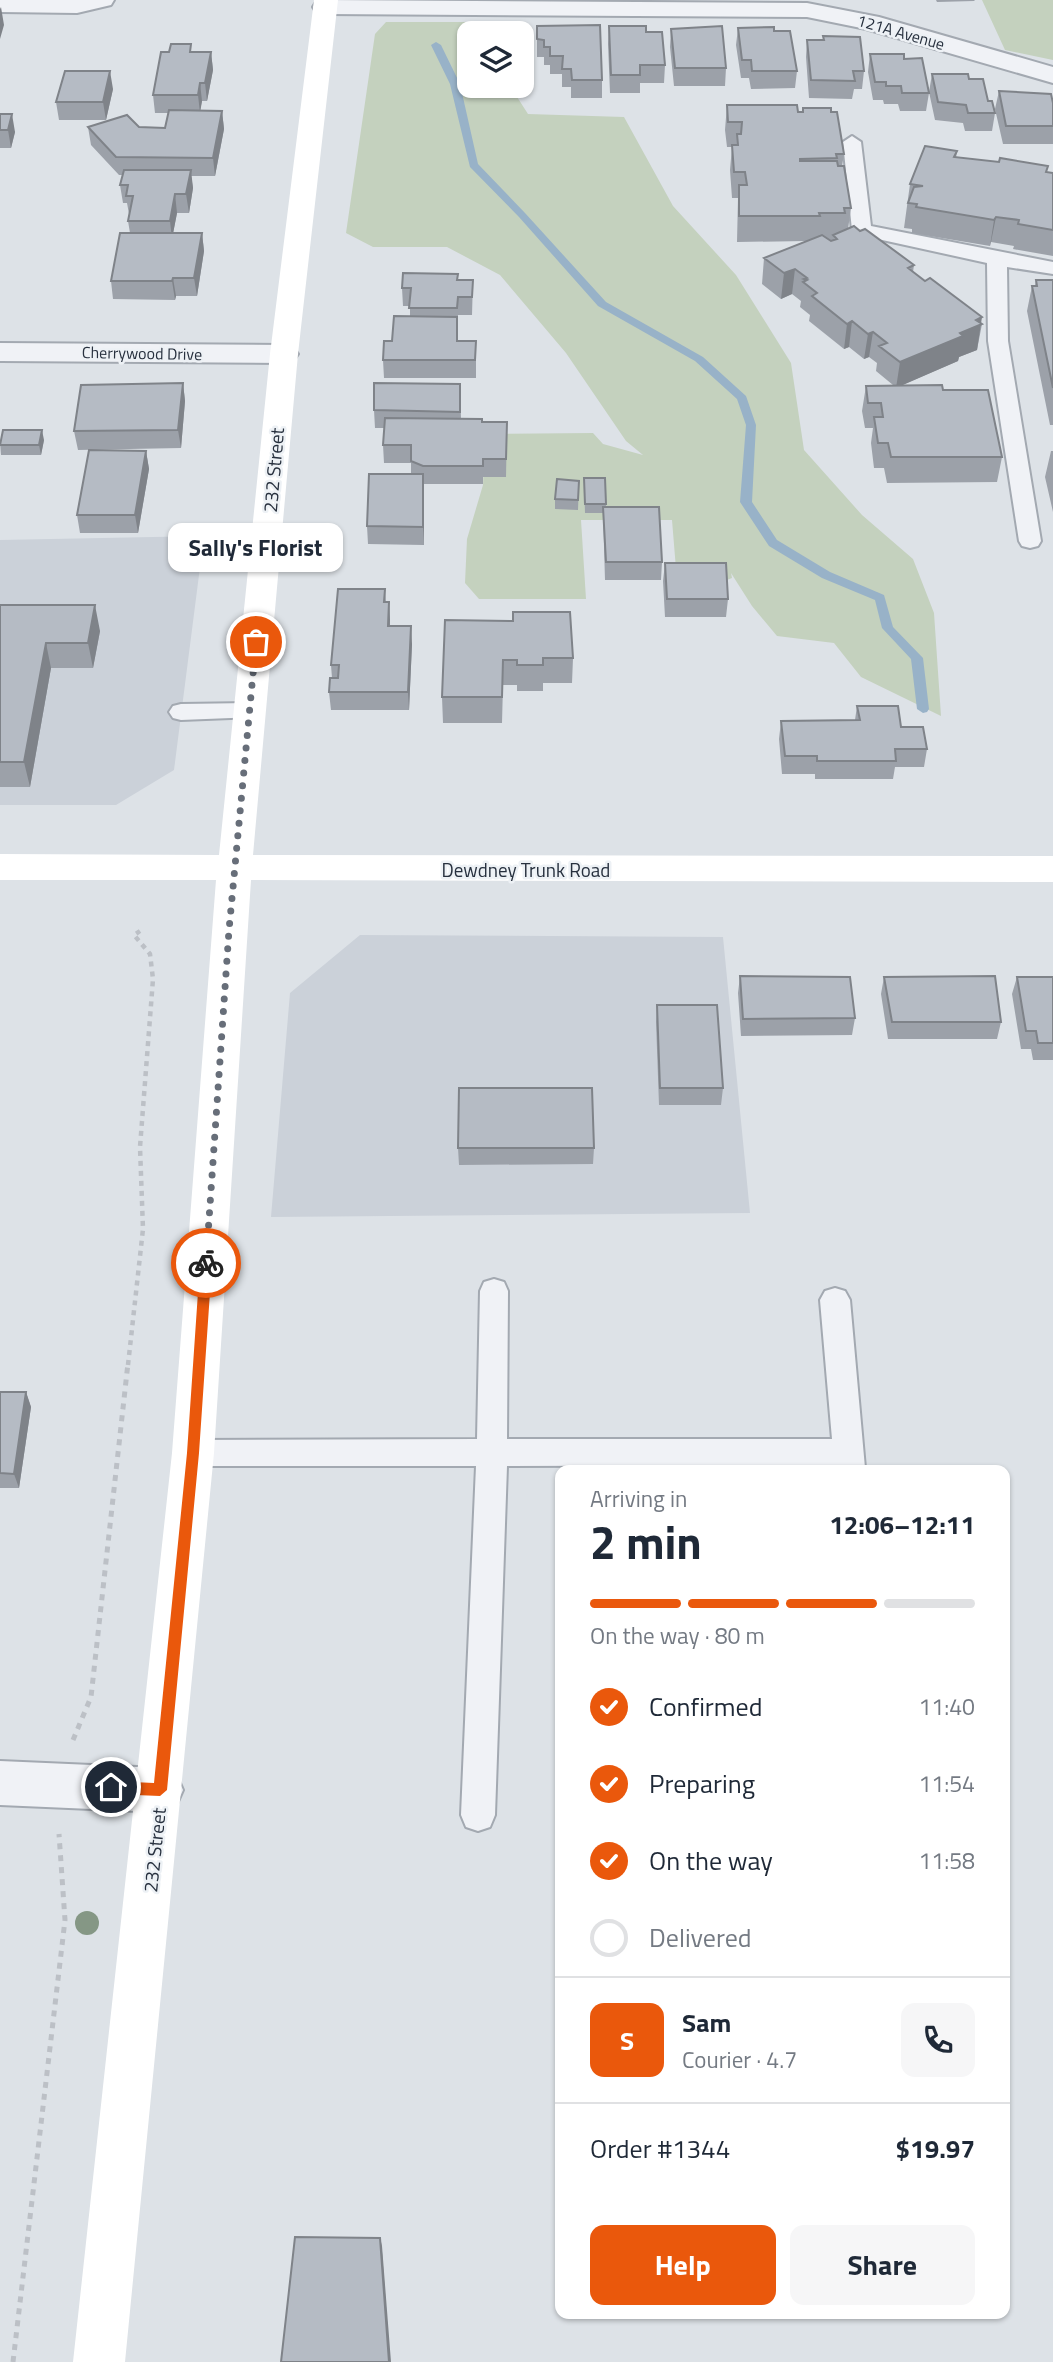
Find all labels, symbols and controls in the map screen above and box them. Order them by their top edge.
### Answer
street label: 121A Avenue [854,8,948,56]
map controls [457,21,534,98]
button: layers [457,21,534,98]
street label: Cherrywood Drive [82,340,202,366]
street label: 232 Street [255,426,291,514]
callout: Sally's Florist [168,523,344,572]
text: Sally's Florist [189,530,322,565]
pin [226,612,286,672]
icon: bag [237,623,275,661]
street label: Dewdney Trunk Road [442,855,610,884]
courier [171,1228,241,1298]
icon: bike [187,1244,225,1282]
text: Arriving in [590,1481,687,1516]
text: 12:06–12:11 [829,1505,975,1544]
text: 2 min [590,1507,702,1577]
text: On the way · 80 m [590,1618,765,1653]
text: Confirmed [649,1687,763,1726]
icon: check [590,1688,628,1726]
text: 11:40 [918,1689,975,1724]
pin [81,1757,141,1817]
text: Preparing [649,1764,755,1803]
icon: check [590,1765,628,1803]
text: 11:54 [918,1766,975,1801]
icon: home [92,1768,130,1806]
street label: 232 Street [135,1806,173,1894]
text: On the way [649,1841,773,1880]
icon: check [590,1842,628,1880]
text: 11:58 [918,1843,975,1878]
text: Delivered [649,1918,752,1957]
text: Sam [682,2003,731,2042]
button: phone [901,2003,975,2077]
text: S [620,2021,634,2060]
text: Courier · 4.7 [682,2042,797,2077]
text: Order #1344 [590,2129,730,2168]
text: $19.97 [896,2129,975,2168]
button: Help [590,2225,776,2305]
button: Share [790,2225,975,2305]

